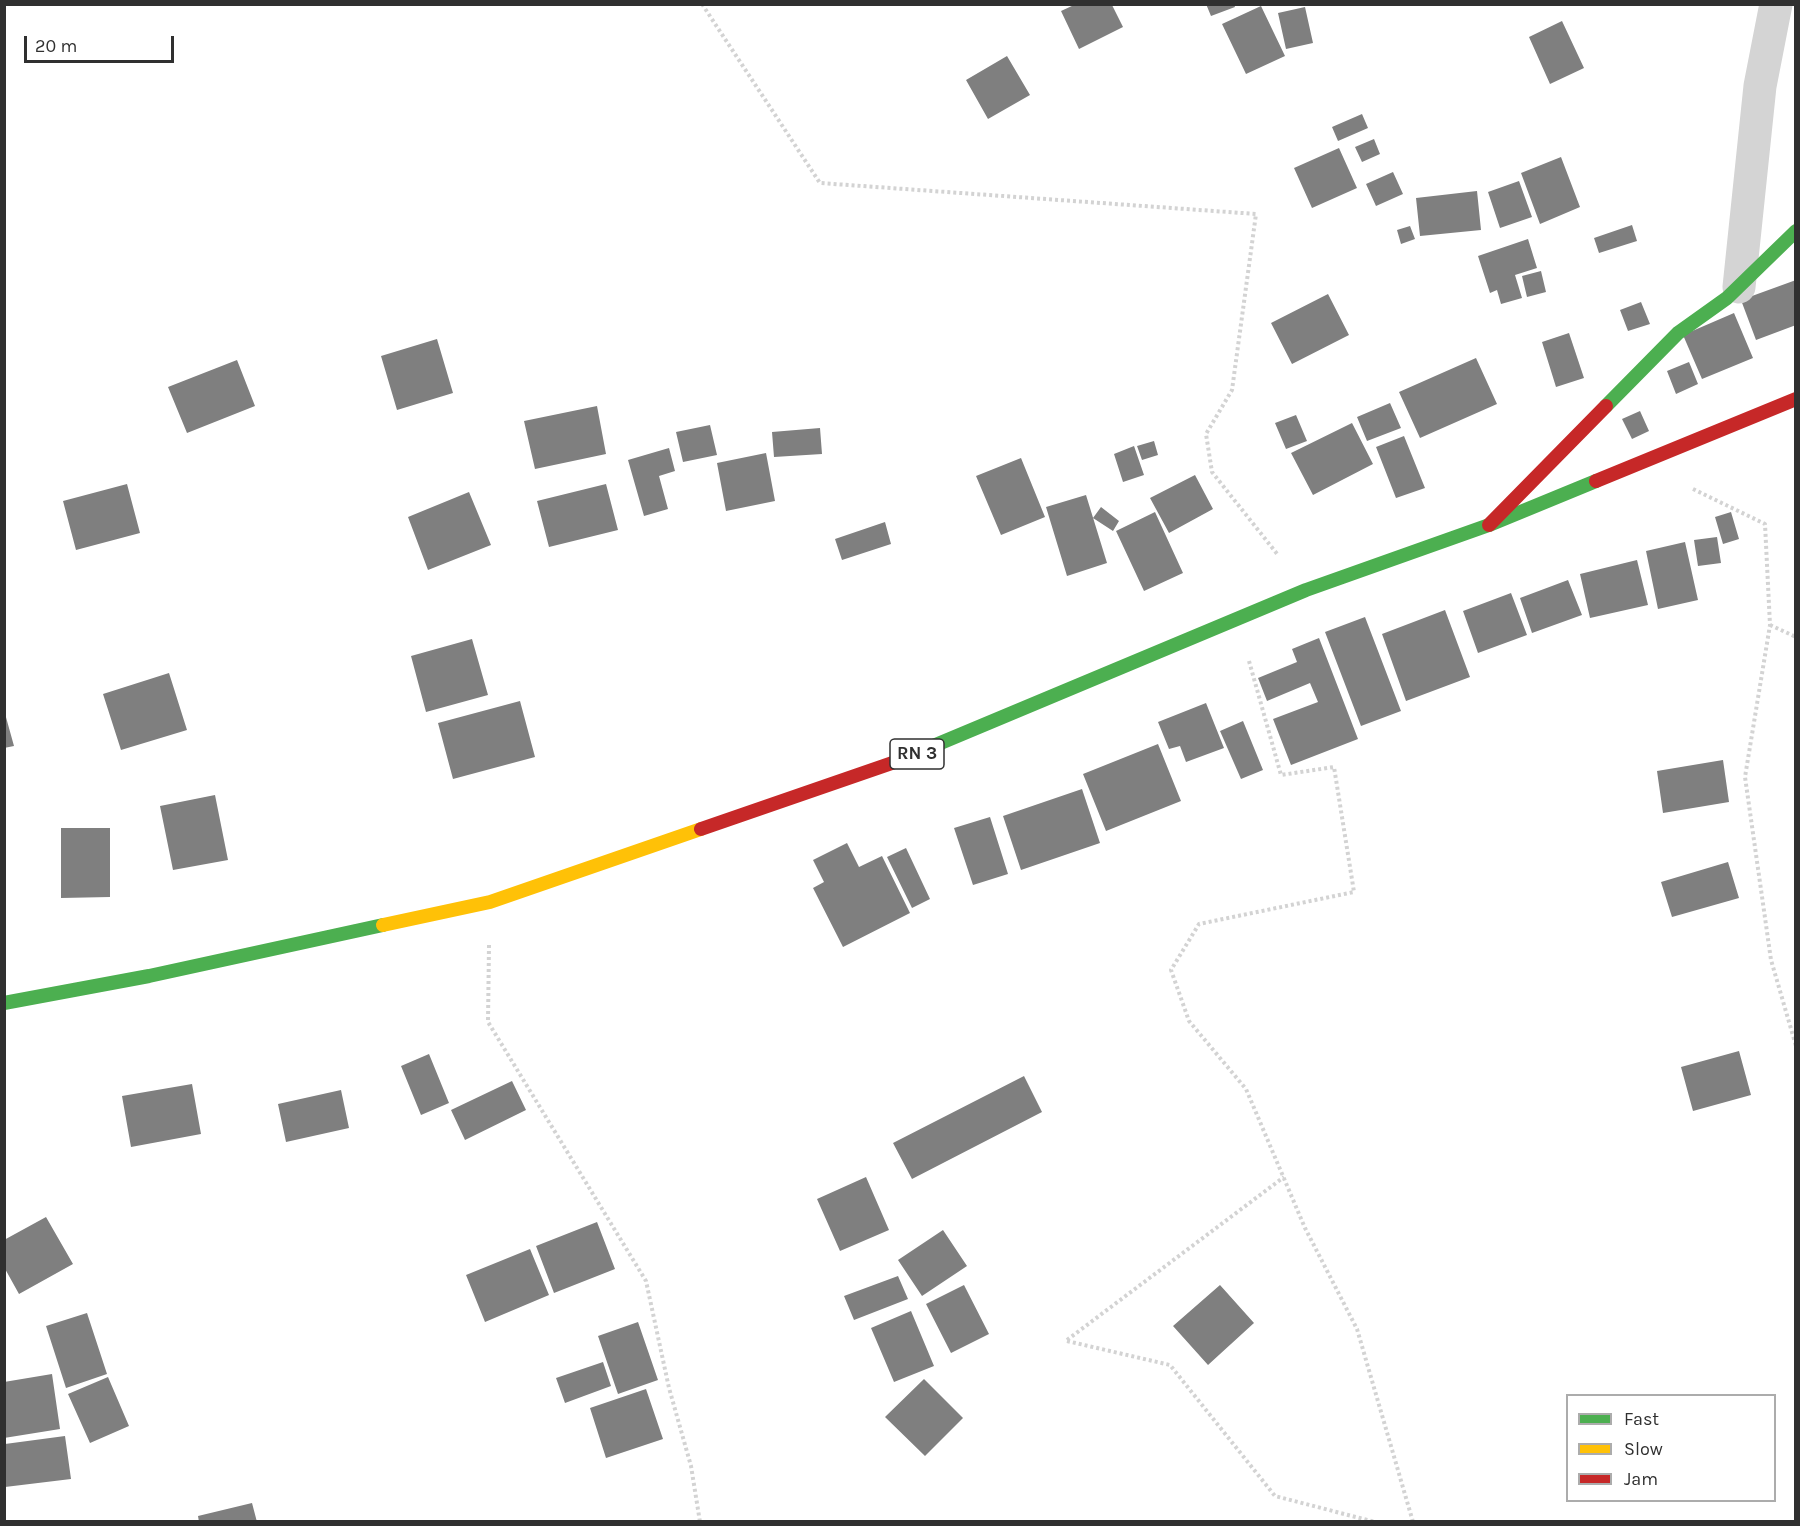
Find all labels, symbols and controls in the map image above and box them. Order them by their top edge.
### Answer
scale bar [27,24,177,62]
text: 20 m [35,35,77,57]
road number: RN 3 [890,739,944,769]
legend [1566,1394,1776,1502]
text: Fast [1624,1408,1659,1430]
text: Slow [1624,1438,1663,1460]
text: Jam [1624,1468,1658,1490]

